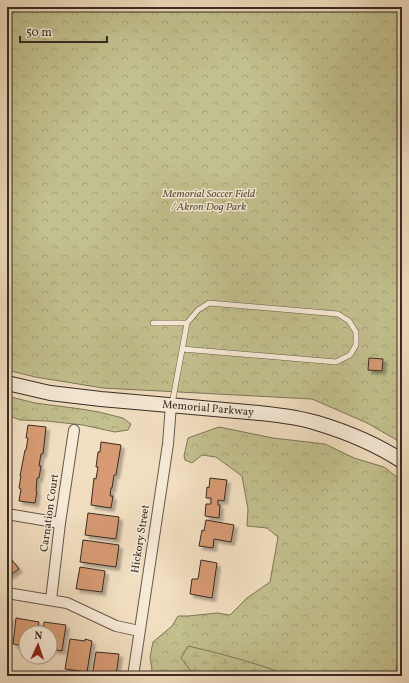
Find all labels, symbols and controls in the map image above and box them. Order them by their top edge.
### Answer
scale bar [20,18,107,44]
text: 50 m [26,25,52,41]
park label: Memorial Soccer Field / Akron Dog Park [162,187,256,215]
street label: Memorial Parkway [162,397,255,420]
street label: Carnation Court [37,473,63,553]
street label: Hickory Street [128,504,154,574]
north arrow [18,625,58,665]
text: N [34,629,43,644]

